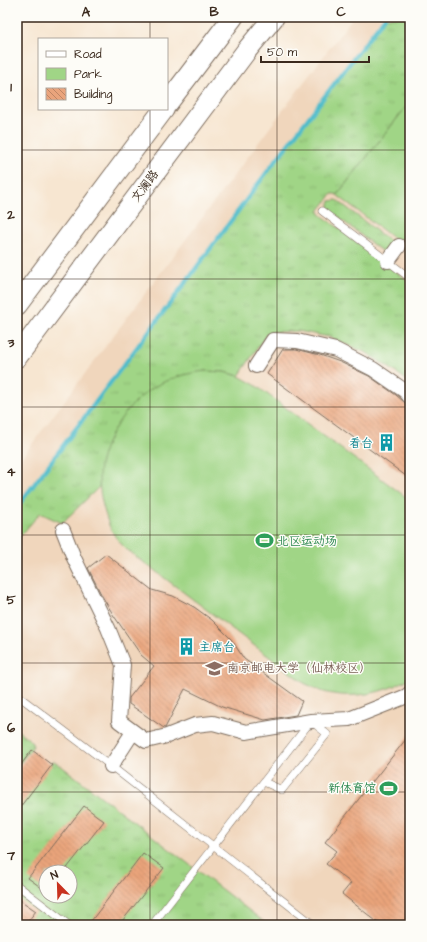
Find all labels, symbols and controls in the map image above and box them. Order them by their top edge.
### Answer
text: A [82,3,91,21]
text: B [209,3,219,21]
text: C [336,3,346,21]
legend [38,38,168,110]
scale bar [261,38,369,64]
text: 50 m [267,44,298,61]
text: Road [74,46,102,63]
text: Park [74,66,102,83]
text: 1 [10,78,12,96]
text: Building [74,86,112,104]
street label: 文澜路 [127,167,163,205]
text: 2 [6,206,15,224]
text: 3 [7,334,15,352]
building icon: 看台 [376,433,396,453]
place label: 看台 [349,435,373,452]
text: 4 [7,463,16,481]
sports icon: 北区运动场 [254,531,274,551]
place label: 北区运动场 [277,533,337,550]
text: 5 [6,591,16,609]
building icon: 主席台 [176,637,196,657]
place label: 主席台 [199,639,235,656]
school or university icon: 南京邮电大学（仙林校区） [204,658,224,678]
place label: 南京邮电大学（仙林校区） [227,660,371,677]
text: 6 [7,719,16,737]
sports icon: 新体育馆 [379,778,399,798]
place label: 新体育馆 [328,780,376,797]
text: 7 [6,847,16,865]
north arrow [38,864,78,904]
text: N [48,867,60,884]

